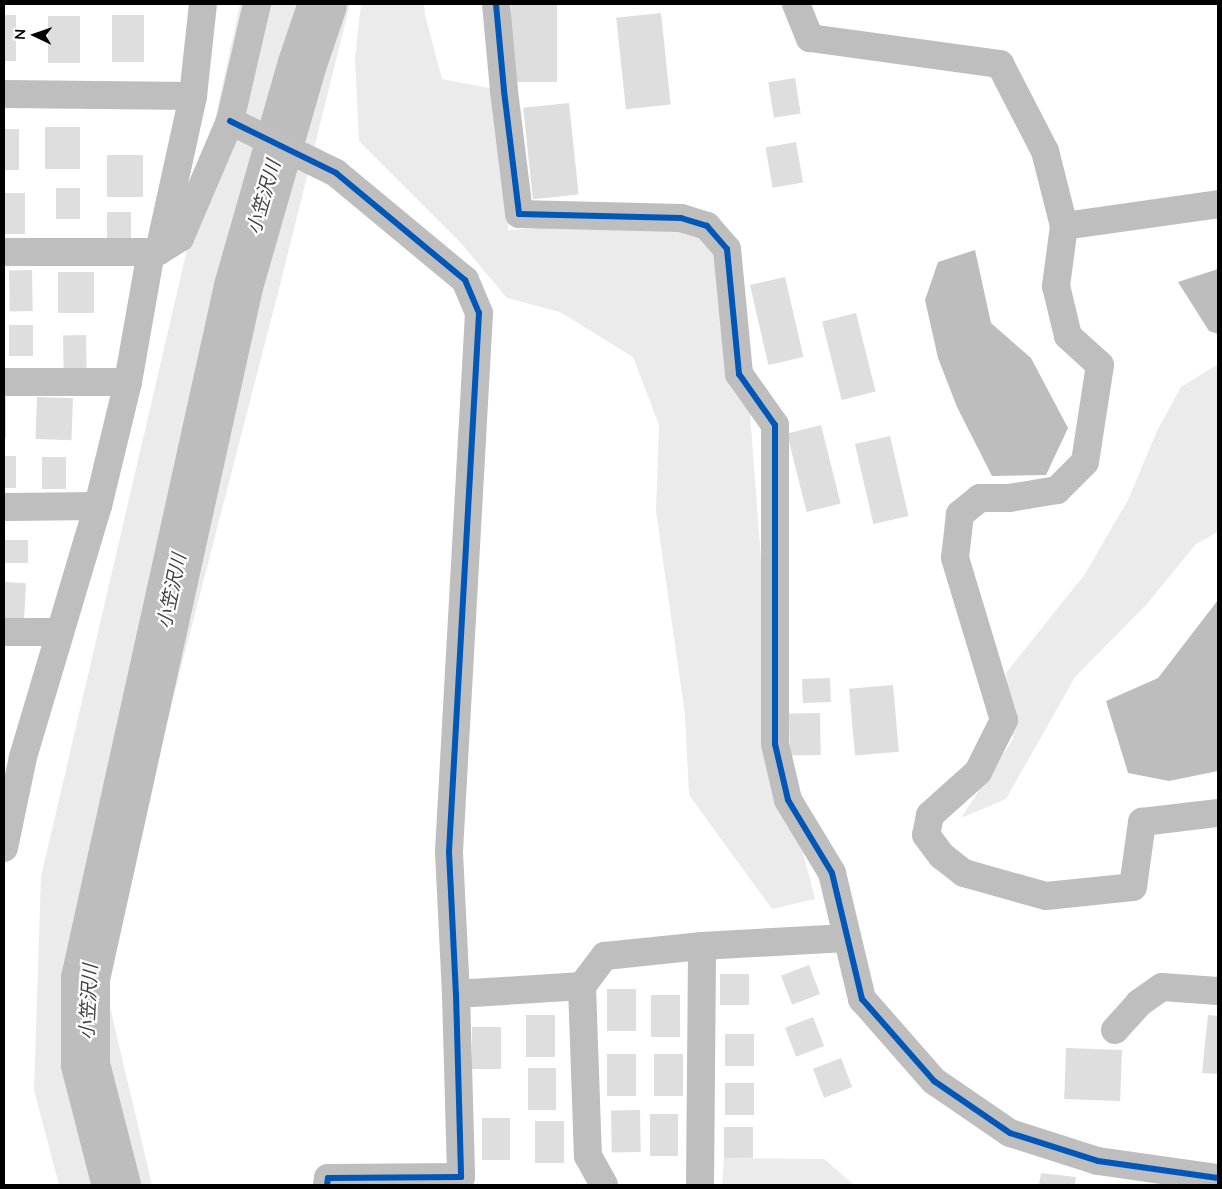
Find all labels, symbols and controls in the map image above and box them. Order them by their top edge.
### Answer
north arrow [10,10,60,60]
text: N [11,28,28,40]
water label: 小笠沢川 [242,157,284,237]
water label: 小笠沢川 [152,551,190,631]
water label: 小笠沢川 [75,963,101,1041]

